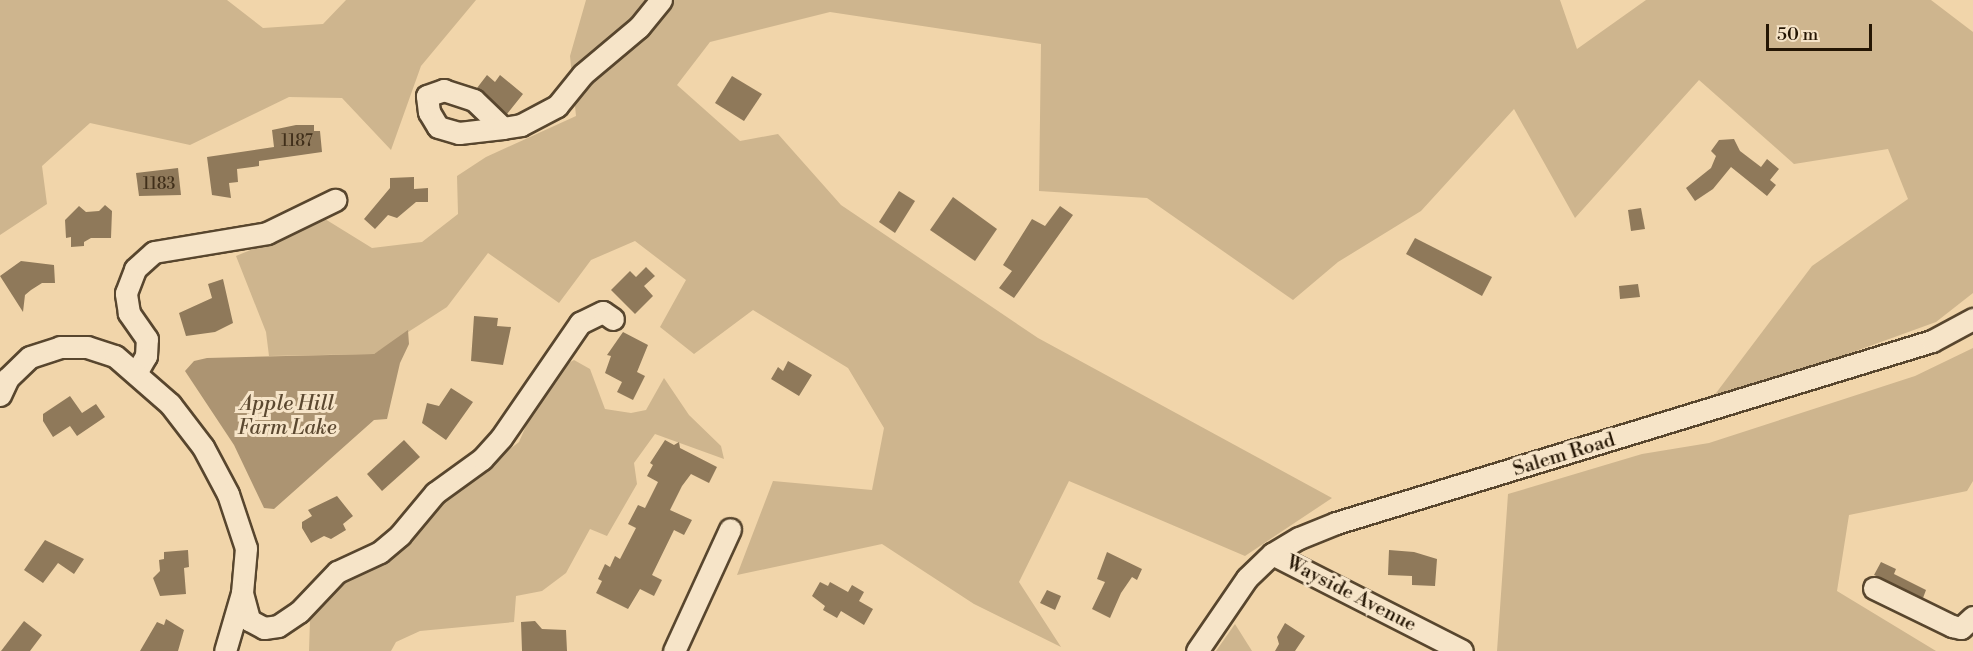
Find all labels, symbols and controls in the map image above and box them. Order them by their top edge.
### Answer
scale bar [1769,12,1876,50]
text: 50 m [1777,23,1818,46]
house number: 1187 [281,131,313,151]
house number: 1183 [143,174,175,194]
water label: Apple Hill Farm Lake [238,391,336,441]
street label: Salem Road [1510,428,1618,482]
street label: Wayside Avenue [1282,551,1420,637]

